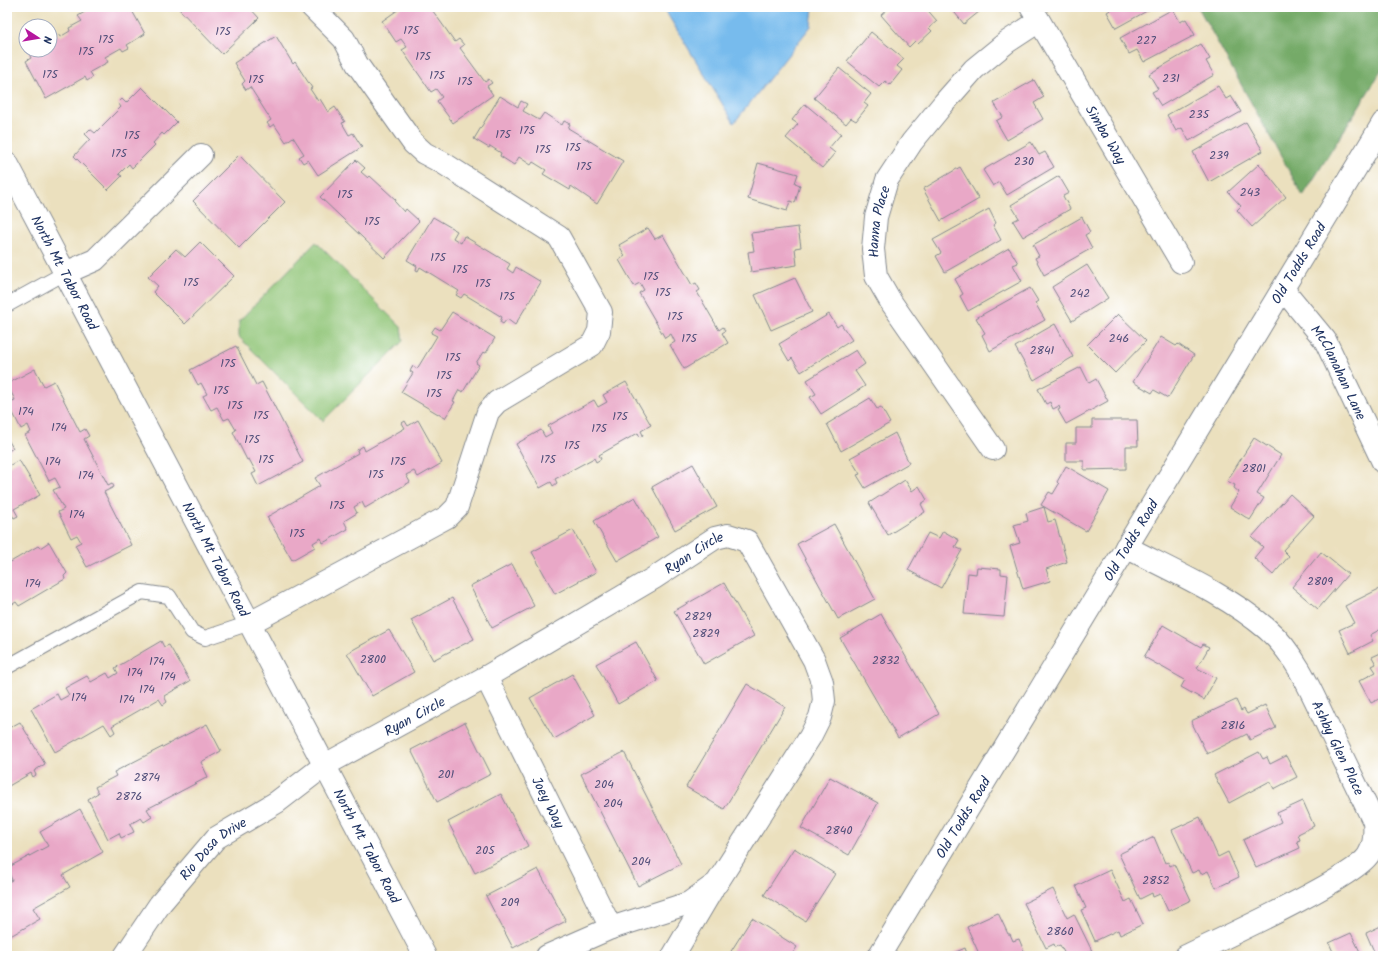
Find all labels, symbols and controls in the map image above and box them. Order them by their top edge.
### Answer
north arrow [18,18,58,58]
house number: 175 [403,21,420,40]
house number: 175 [215,22,232,41]
house number: 175 [98,30,115,49]
house number: 227 [1136,31,1156,50]
text: N [37,35,56,45]
house number: 175 [78,42,95,61]
house number: 175 [415,47,432,66]
house number: 175 [42,65,59,84]
house number: 175 [429,66,446,85]
house number: 231 [1162,69,1180,88]
house number: 175 [248,70,265,89]
house number: 175 [457,72,474,91]
street label: Simba Way [1079,101,1132,169]
house number: 235 [1189,105,1211,124]
house number: 175 [519,121,536,140]
house number: 175 [495,125,512,144]
house number: 175 [124,126,141,145]
house number: 175 [565,138,582,157]
house number: 175 [535,140,552,159]
house number: 175 [111,144,128,163]
house number: 239 [1209,146,1229,165]
house number: 230 [1014,152,1034,171]
house number: 175 [576,157,593,176]
street label: Hanna Place [863,182,897,259]
house number: 243 [1240,183,1260,202]
house number: 175 [337,185,354,204]
street label: North Mt Tabor Road [25,212,104,335]
house number: 175 [364,212,381,231]
street label: Old Todds Road [1266,218,1333,309]
house number: 175 [430,248,447,267]
house number: 175 [452,260,469,279]
house number: 175 [643,267,660,286]
house number: 175 [183,273,200,292]
house number: 175 [475,274,492,293]
house number: 175 [655,283,672,302]
house number: 242 [1070,284,1090,303]
house number: 175 [499,287,516,306]
house number: 175 [667,307,684,326]
street label: McClanahan Lane [1305,320,1372,425]
house number: 175 [681,329,698,348]
house number: 246 [1109,329,1129,348]
house number: 2841 [1030,341,1055,360]
house number: 175 [445,348,462,367]
house number: 175 [220,354,237,373]
house number: 175 [436,366,453,385]
house number: 175 [213,381,230,400]
house number: 175 [426,384,443,403]
house number: 175 [227,396,244,415]
house number: 174 [18,402,34,421]
house number: 175 [253,406,270,425]
house number: 175 [612,407,629,426]
house number: 174 [51,418,67,437]
house number: 175 [591,419,608,438]
house number: 175 [244,430,261,449]
house number: 175 [564,436,581,455]
house number: 175 [258,450,275,469]
house number: 175 [540,450,557,469]
house number: 174 [45,452,61,471]
house number: 175 [390,452,407,471]
house number: 2801 [1242,459,1266,478]
house number: 175 [368,465,385,484]
house number: 174 [78,466,94,485]
street label: Old Todds Road [1098,495,1165,586]
house number: 175 [329,496,346,515]
street label: North Mt Tabor Road [176,498,255,622]
house number: 174 [69,505,85,524]
house number: 175 [289,524,306,543]
street label: Ryan Circle [660,526,726,580]
house number: 2809 [1307,572,1333,591]
house number: 174 [25,574,41,593]
house number: 2829 [684,607,712,626]
house number: 2829 [692,624,720,643]
house number: 2800 [360,650,386,669]
house number: 2832 [872,651,900,670]
house number: 174 [149,652,165,671]
house number: 174 [127,663,143,682]
house number: 174 [160,667,176,686]
house number: 174 [139,680,155,699]
house number: 174 [71,688,87,707]
house number: 174 [119,690,135,709]
street label: Ryan Circle [380,691,450,743]
street label: Ashby Glen Place [1305,697,1370,800]
house number: 2816 [1221,716,1245,735]
house number: 201 [438,765,455,784]
house number: 2874 [134,768,161,787]
street label: Old Todds Road [930,772,998,863]
street label: Joey Way [525,773,570,833]
house number: 204 [594,775,614,794]
street label: North Mt Tabor Road [327,785,406,909]
house number: 2876 [116,787,142,806]
house number: 204 [603,794,623,813]
street label: Rio Dosa Drive [174,812,252,886]
house number: 2840 [826,821,852,840]
house number: 205 [475,841,496,860]
house number: 204 [631,852,651,871]
house number: 2852 [1142,871,1170,890]
house number: 209 [501,893,520,912]
house number: 2860 [1047,922,1073,941]

